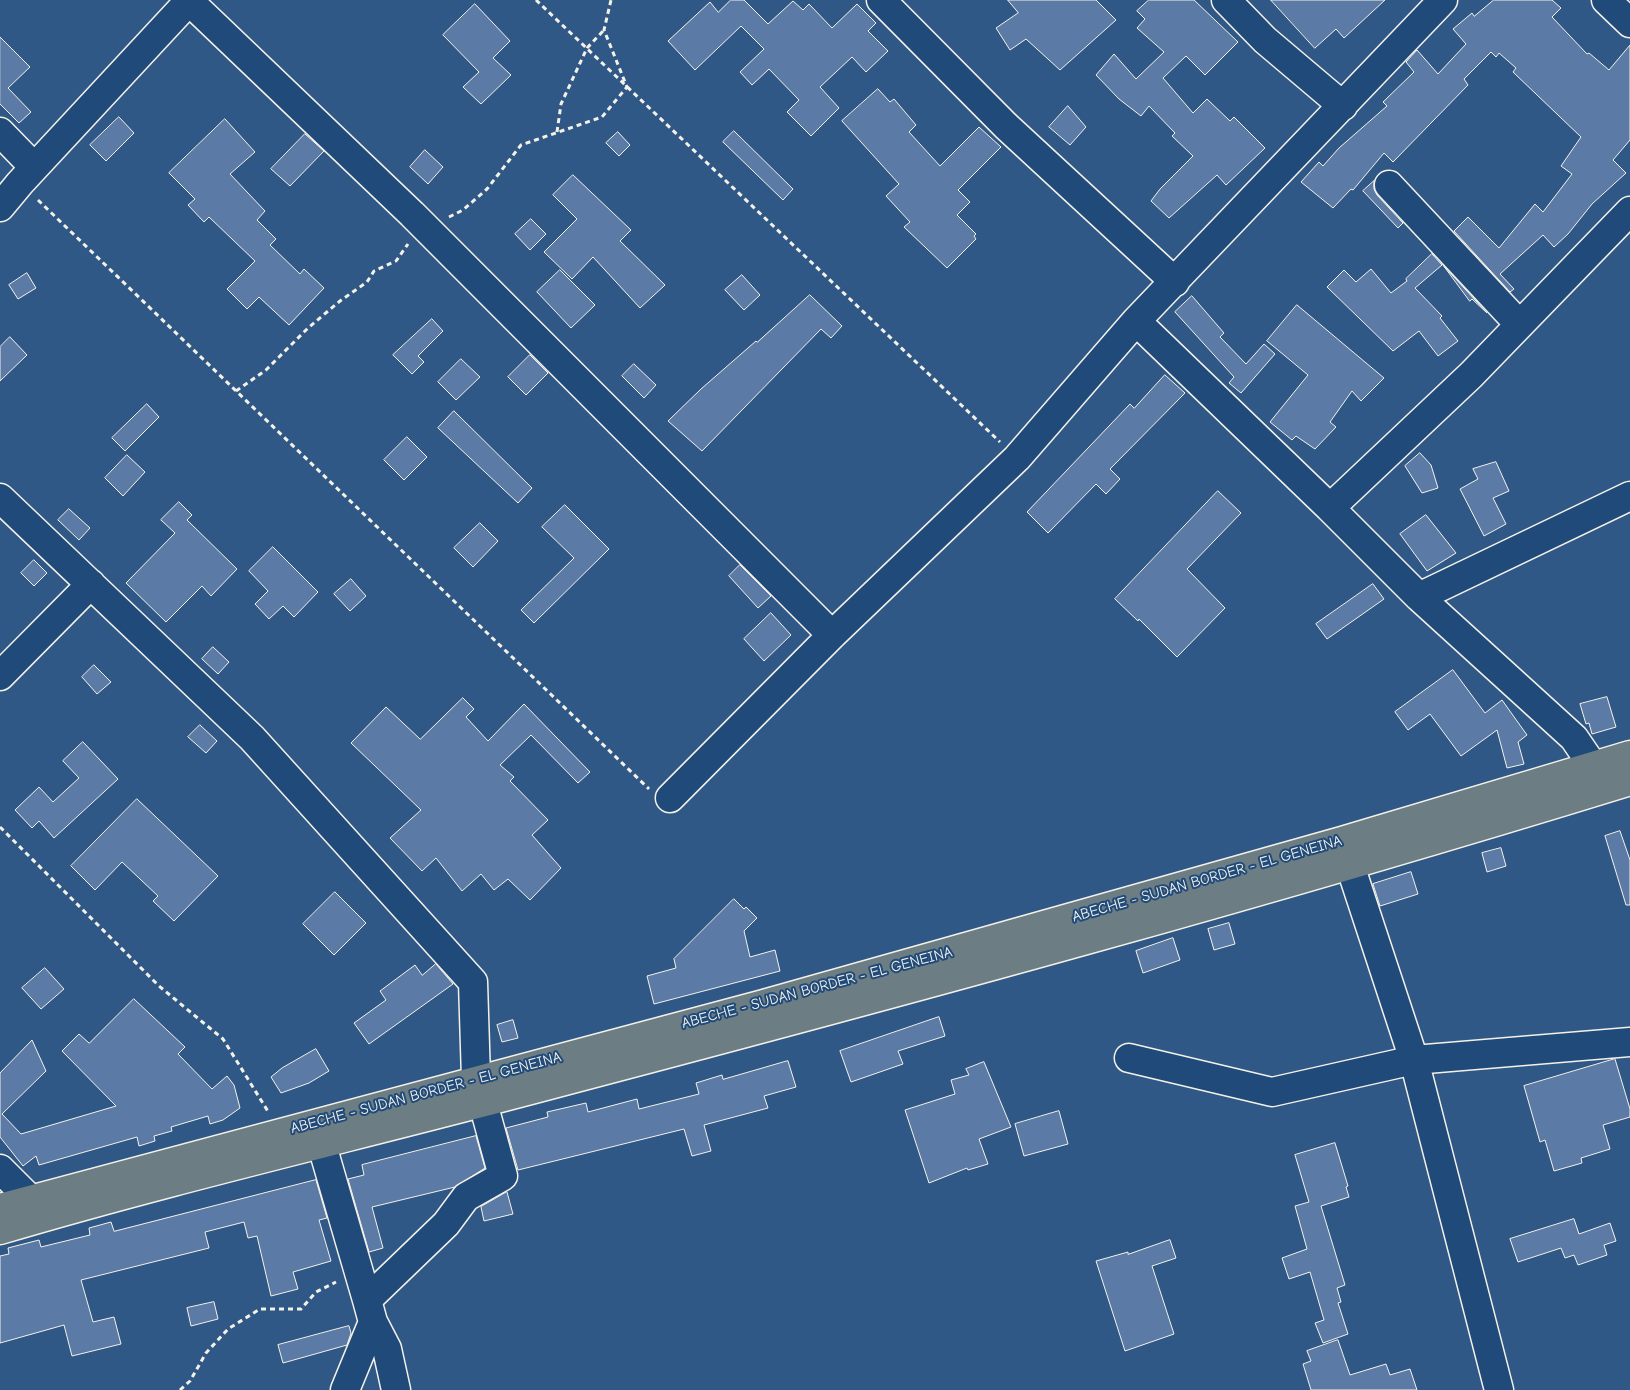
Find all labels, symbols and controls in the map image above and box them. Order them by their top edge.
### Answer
street label: ABECHE - SUDAN BORDER - EL GENEINA [1070,832,1344,926]
street label: ABECHE - SUDAN BORDER - EL GENEINA [680,943,954,1033]
street label: ABECHE - SUDAN BORDER - EL GENEINA [289,1048,563,1138]

